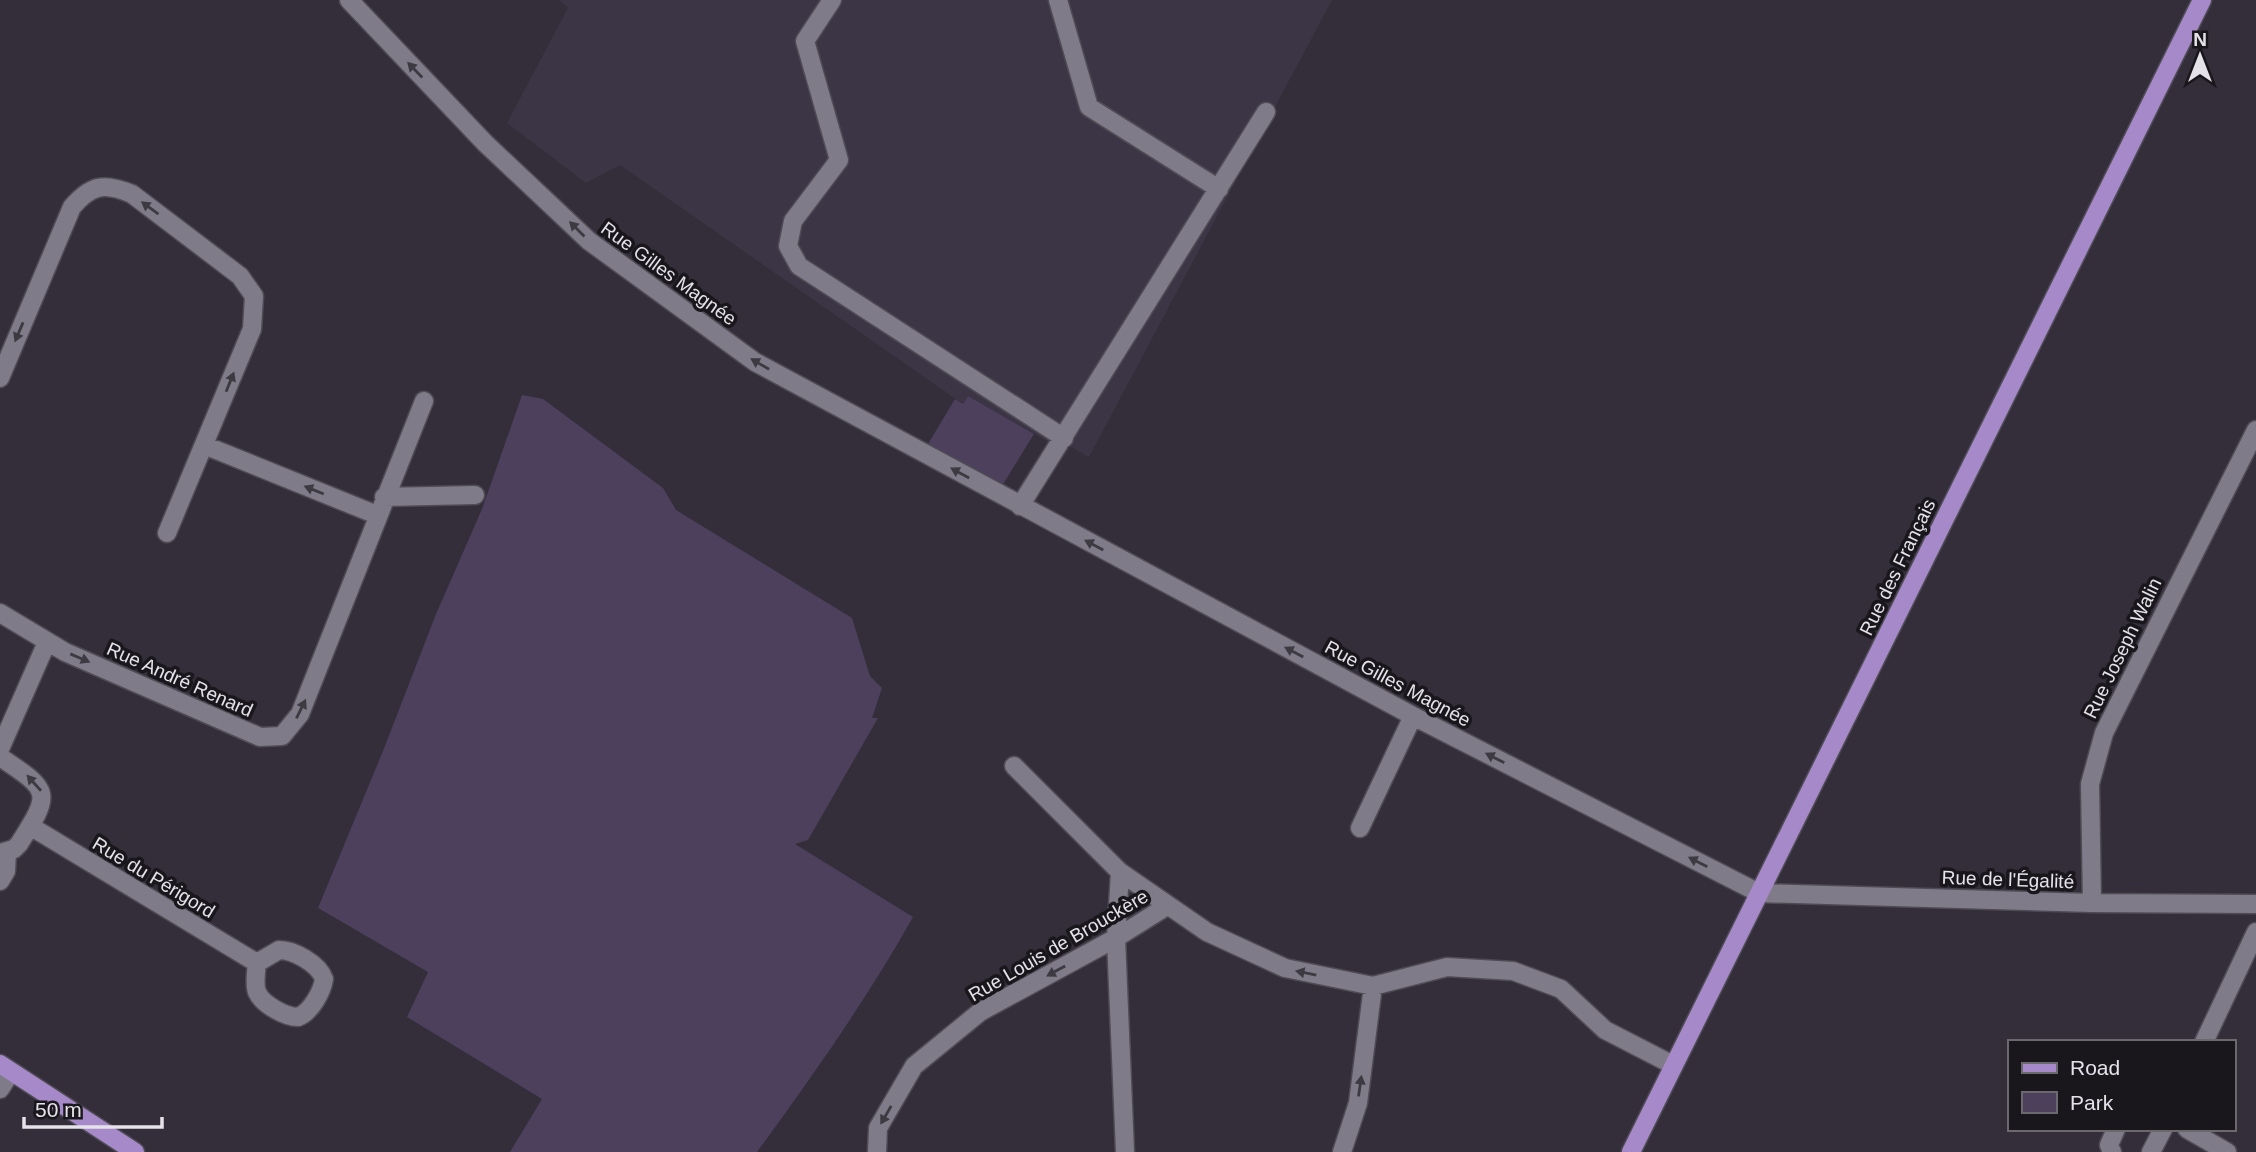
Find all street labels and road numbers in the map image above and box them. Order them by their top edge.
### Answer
street label: Rue Gilles Magnée [597,217,740,329]
street label: Rue des Français [1855,496,1940,639]
street label: Rue Joseph Walin [2079,575,2166,722]
street label: Rue Gilles Magnée [1321,636,1474,731]
street label: Rue André Renard [104,638,256,721]
street label: Rue du Périgord [89,833,218,922]
street label: Rue de l'Égalité [1941,867,2075,892]
street label: Rue Louis de Brouckère [965,885,1152,1005]

